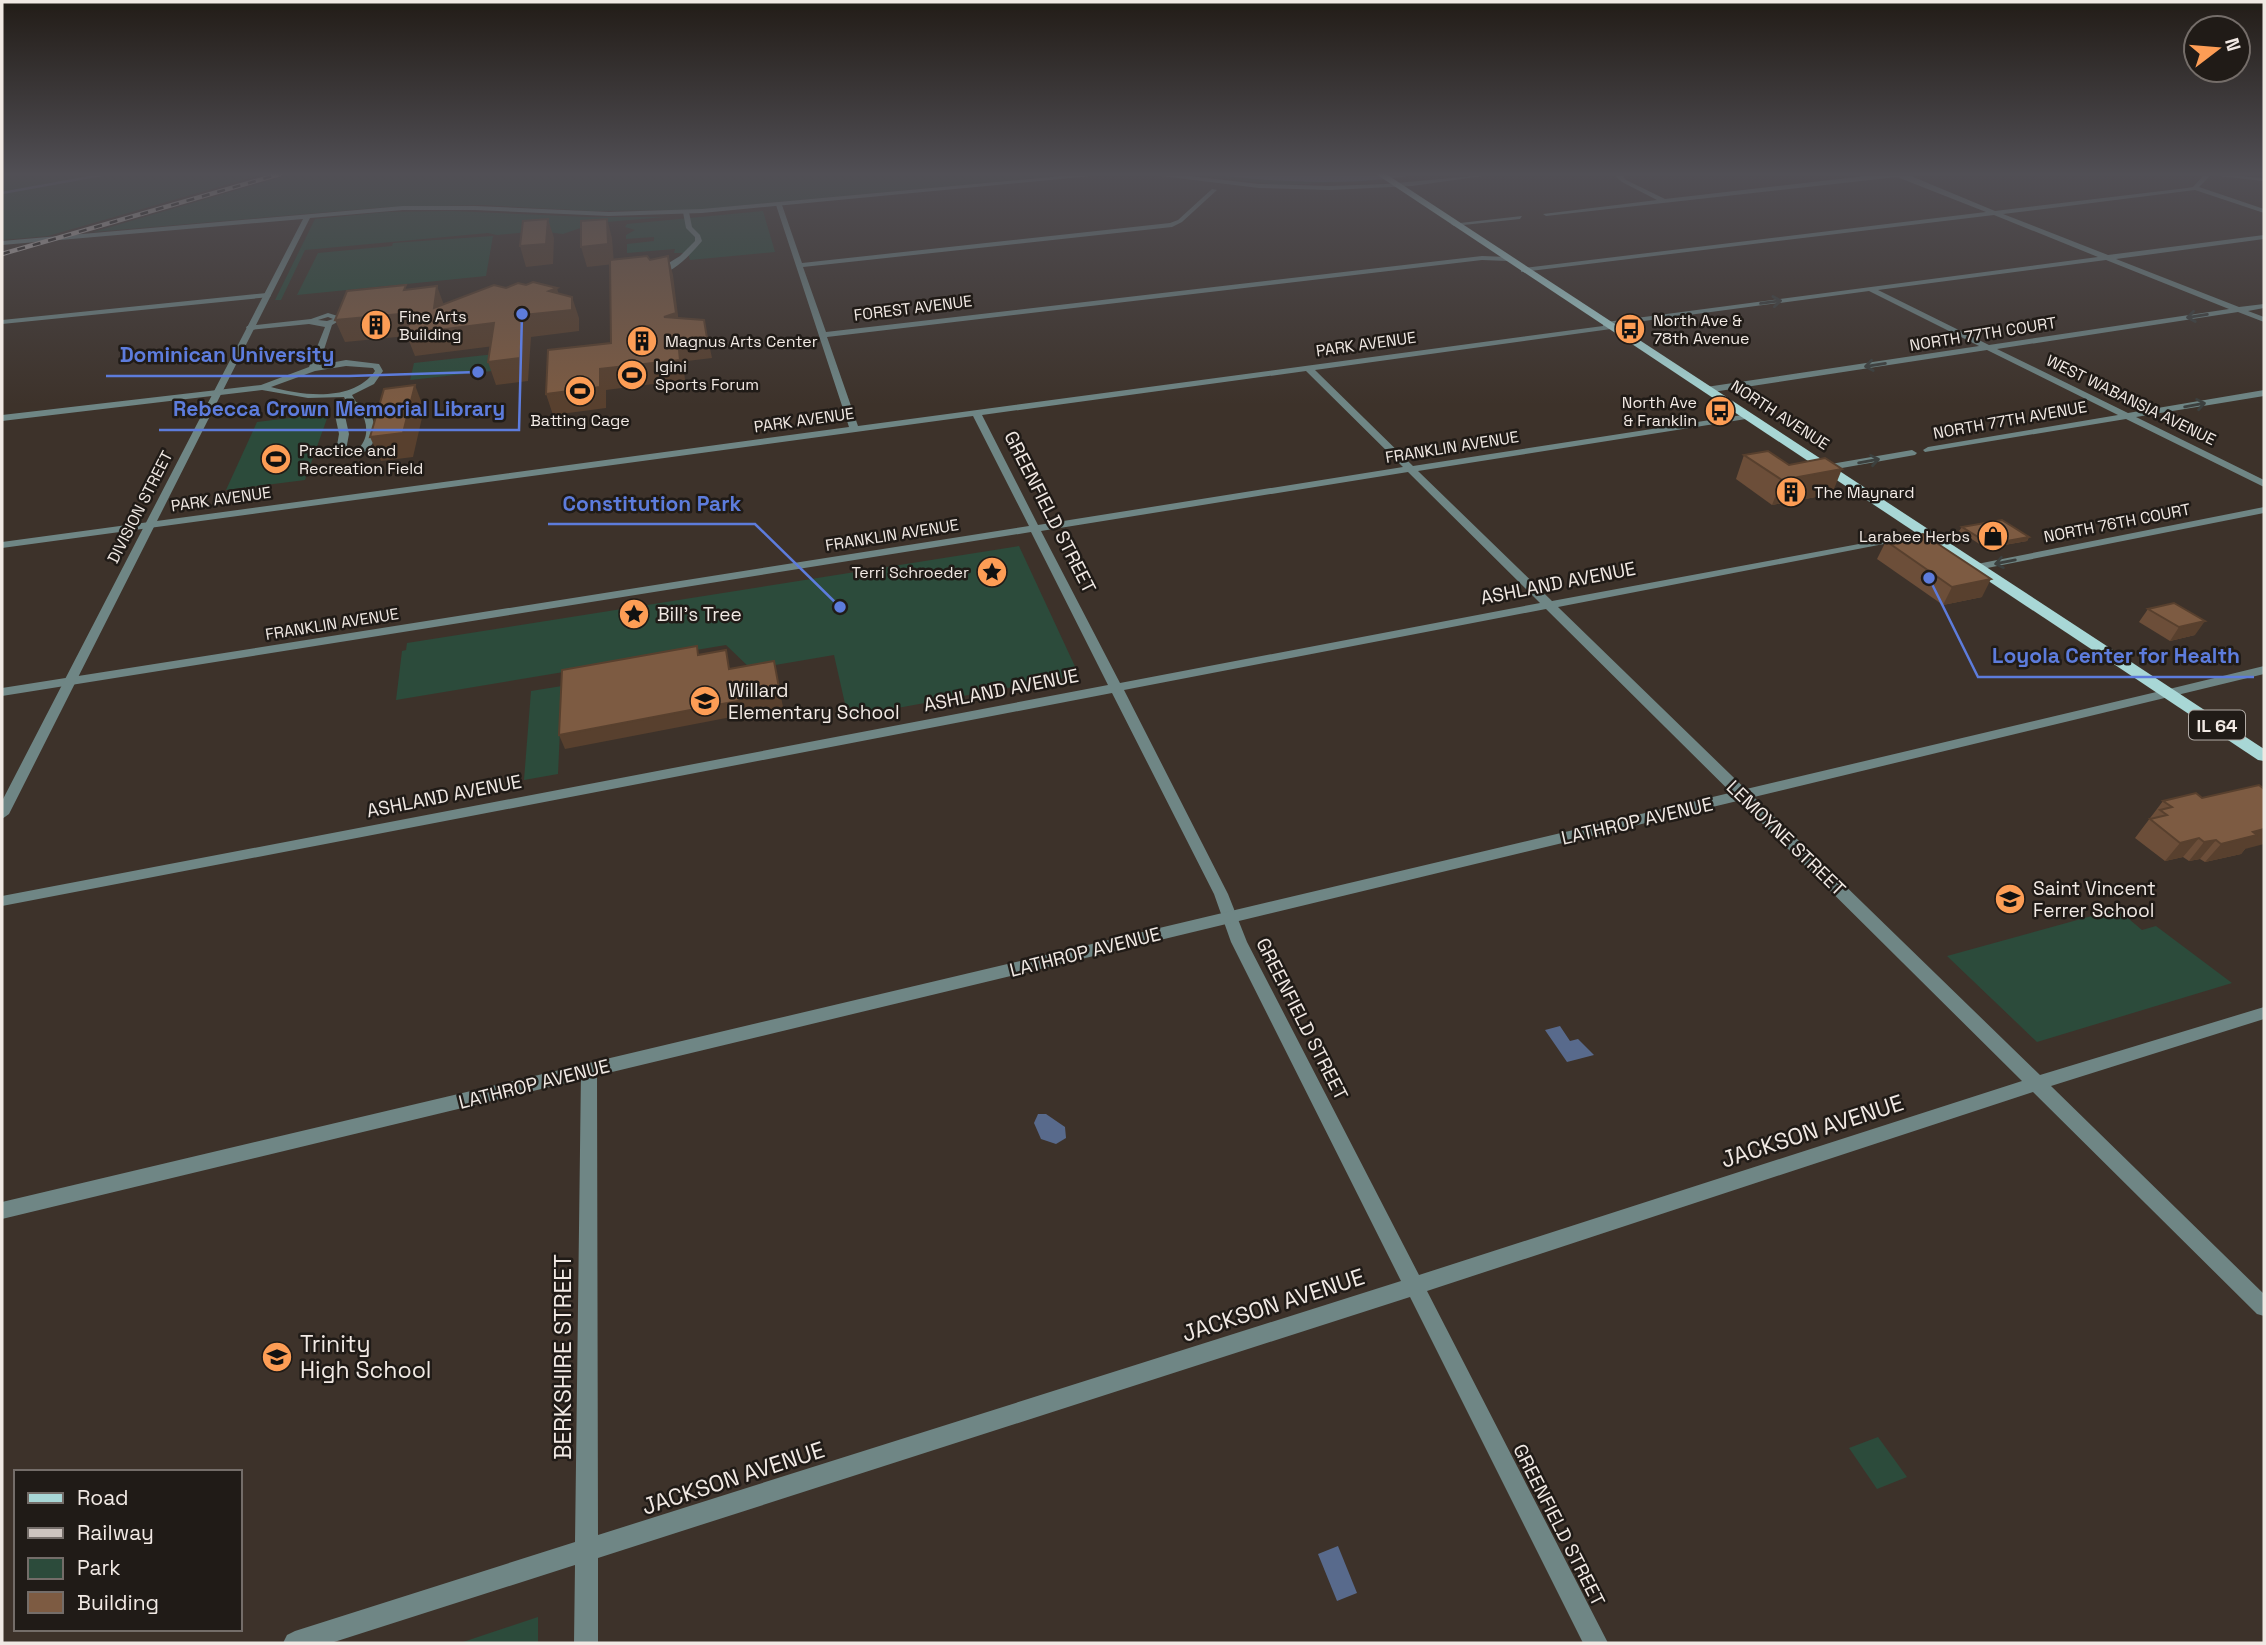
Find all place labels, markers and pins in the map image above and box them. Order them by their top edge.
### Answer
place label: Fine Arts Building [399,306,467,345]
building icon: Fine Arts Building [359,308,393,342]
place label: North Ave & 78th Avenue [1653,310,1750,349]
bus stop icon: North Ave & 78th Avenue [1613,312,1647,346]
building icon: Magnus Arts Center [625,324,659,358]
place label: Magnus Arts Center [665,331,818,352]
callout: Dominican University [106,334,349,376]
place label: Igini Sports Forum [655,356,759,395]
sports icon: Igini Sports Forum [615,358,649,392]
sports icon: Batting Cage [563,374,597,408]
callout: Rebecca Crown Memorial Library [159,388,519,430]
place label: North Ave & Franklin [1622,392,1697,431]
bus stop icon: North Ave & Franklin [1703,394,1737,428]
place label: Batting Cage [530,410,630,431]
place label: Practice and Recreation Field [299,440,423,479]
sports icon: Practice and Recreation Field [259,442,293,476]
building icon: The Maynard [1774,475,1808,509]
callout: Constitution Park [548,482,755,524]
place label: The Maynard [1814,482,1915,503]
shop icon: Larabee Herbs [1976,519,2010,553]
place label: Larabee Herbs [1859,526,1970,547]
place icon: Terri Schroeder [975,555,1009,589]
place label: Terri Schroeder [852,562,969,583]
place icon: Bill’s Tree [617,597,651,631]
place label: Bill’s Tree [657,602,742,627]
callout: Loyola Center for Health [1978,635,2254,677]
place label: Willard Elementary School [728,678,900,725]
school or university icon: Willard Elementary School [688,684,722,718]
place label: Saint Vincent Ferrer School [2033,876,2156,923]
school or university icon: Saint Vincent Ferrer School [1993,882,2027,916]
place label: Trinity High School [300,1329,432,1385]
school or university icon: Trinity High School [260,1340,294,1374]

